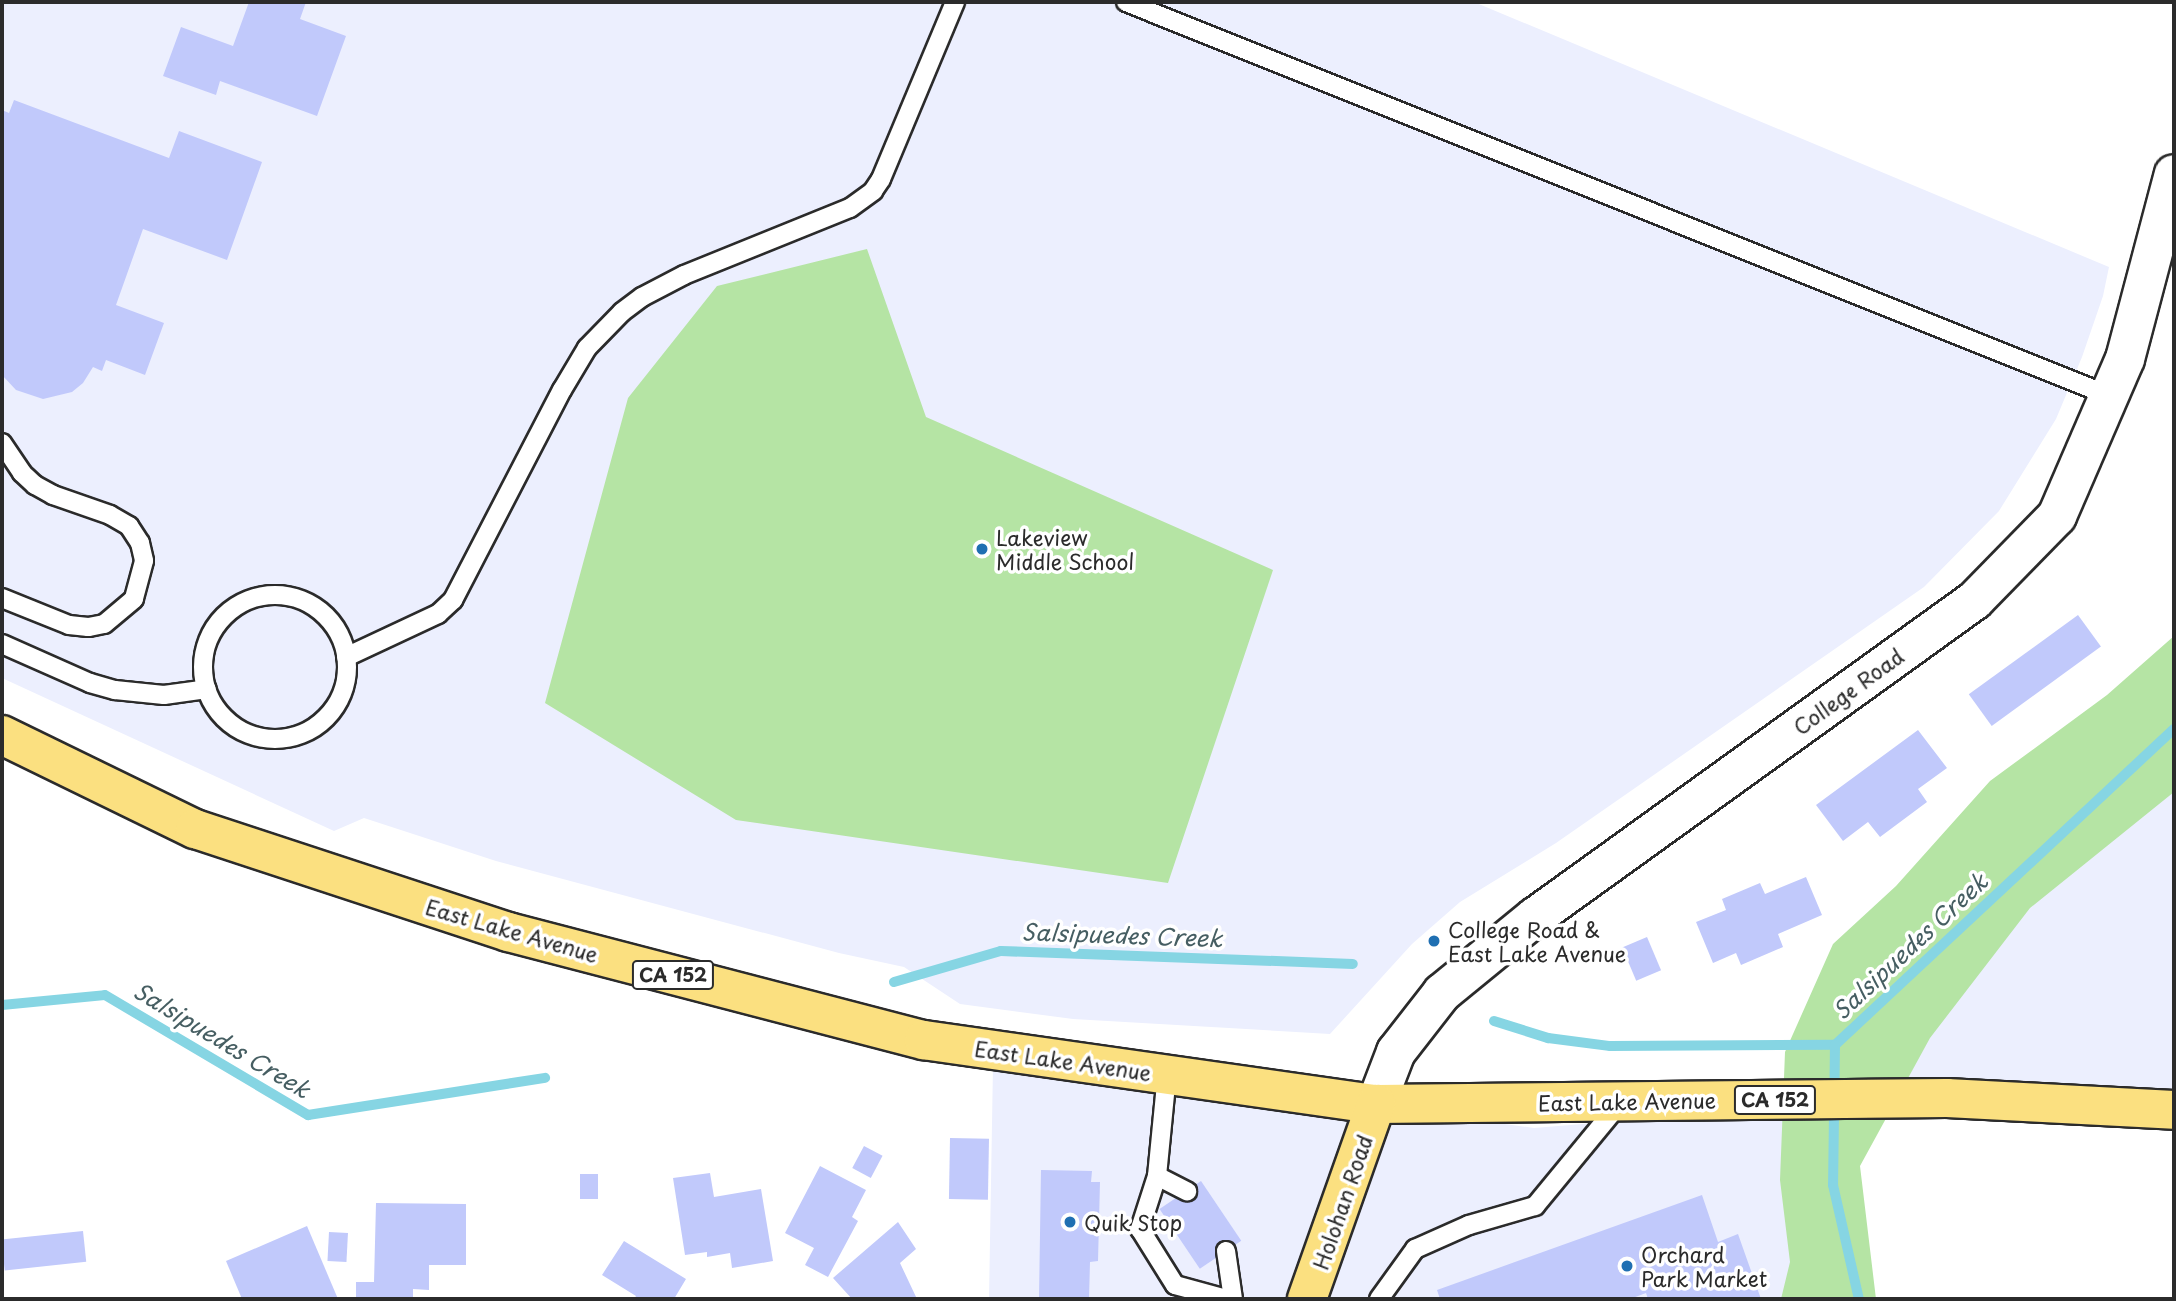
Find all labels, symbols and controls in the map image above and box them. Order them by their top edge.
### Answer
place label: Lakeview Middle School [996,524,1136,574]
marker: Lakeview Middle School [974,541,990,557]
street label: College Road [1788,643,1908,739]
water label: Salsipuedes Creek [1826,867,1994,1025]
street label: East Lake Avenue [423,893,601,967]
place label: College Road & East Lake Avenue [1448,916,1625,966]
water label: Salsipuedes Creek [1020,918,1224,952]
marker: College Road & East Lake Avenue [1426,933,1442,949]
road number: CA 152 [631,959,715,990]
water label: Salsipuedes Creek [128,976,316,1104]
street label: East Lake Avenue [973,1035,1153,1085]
road number: CA 152 [1733,1084,1817,1116]
street label: East Lake Avenue [1538,1087,1716,1115]
street label: Holohan Road [1307,1131,1377,1273]
place label: Quik Stop [1084,1209,1184,1235]
marker: Quik Stop [1062,1214,1078,1230]
place label: Orchard Park Market [1641,1241,1769,1291]
marker: Orchard Park Market [1619,1258,1635,1274]

